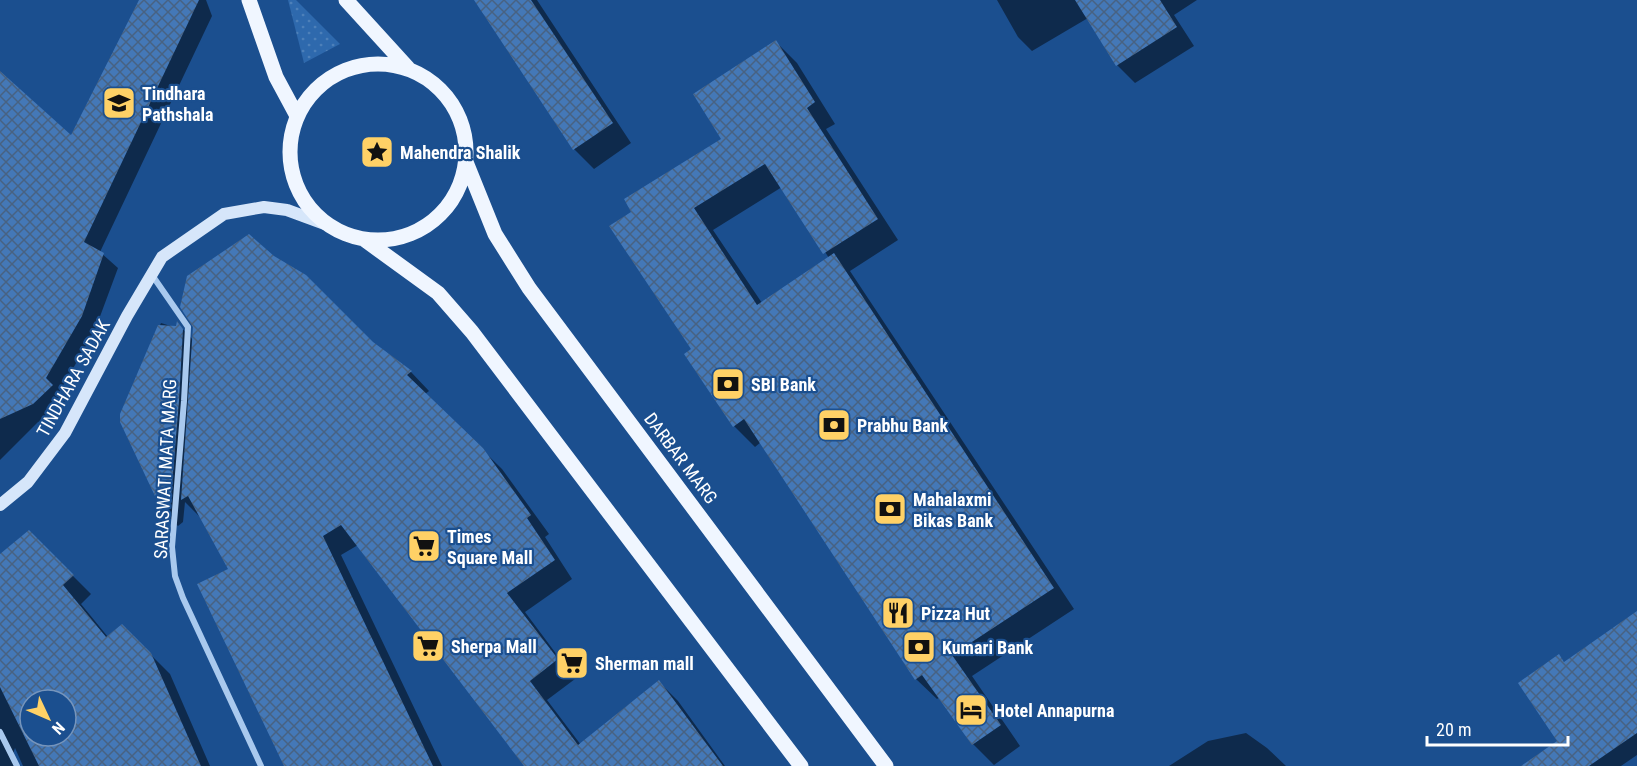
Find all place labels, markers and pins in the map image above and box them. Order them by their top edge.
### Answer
place label: Tindhara Pathshala [142,83,214,125]
school or university icon: Tindhara Pathshala [101,85,137,121]
place icon: Mahendra Shalik [359,134,395,170]
place label: Mahendra Shalik [400,142,521,163]
bank icon: SBI Bank [710,366,746,402]
place label: SBI Bank [751,374,816,395]
bank icon: Prabhu Bank [816,407,852,443]
place label: Prabhu Bank [857,415,949,436]
place label: Mahalaxmi Bikas Bank [913,489,993,531]
bank icon: Mahalaxmi Bikas Bank [872,491,908,527]
place label: Times Square Mall [447,526,533,568]
supermarket icon: Times Square Mall [406,528,442,564]
restaurant icon: Pizza Hut [880,595,916,631]
place label: Pizza Hut [921,603,991,624]
supermarket icon: Sherpa Mall [410,628,446,664]
bank icon: Kumari Bank [901,629,937,665]
place label: Sherpa Mall [451,636,537,657]
place label: Kumari Bank [942,637,1034,658]
supermarket icon: Sherman mall [554,645,590,681]
place label: Sherman mall [595,653,694,674]
hotel icon: Hotel Annapurna [953,692,989,728]
place label: Hotel Annapurna [994,700,1114,721]

